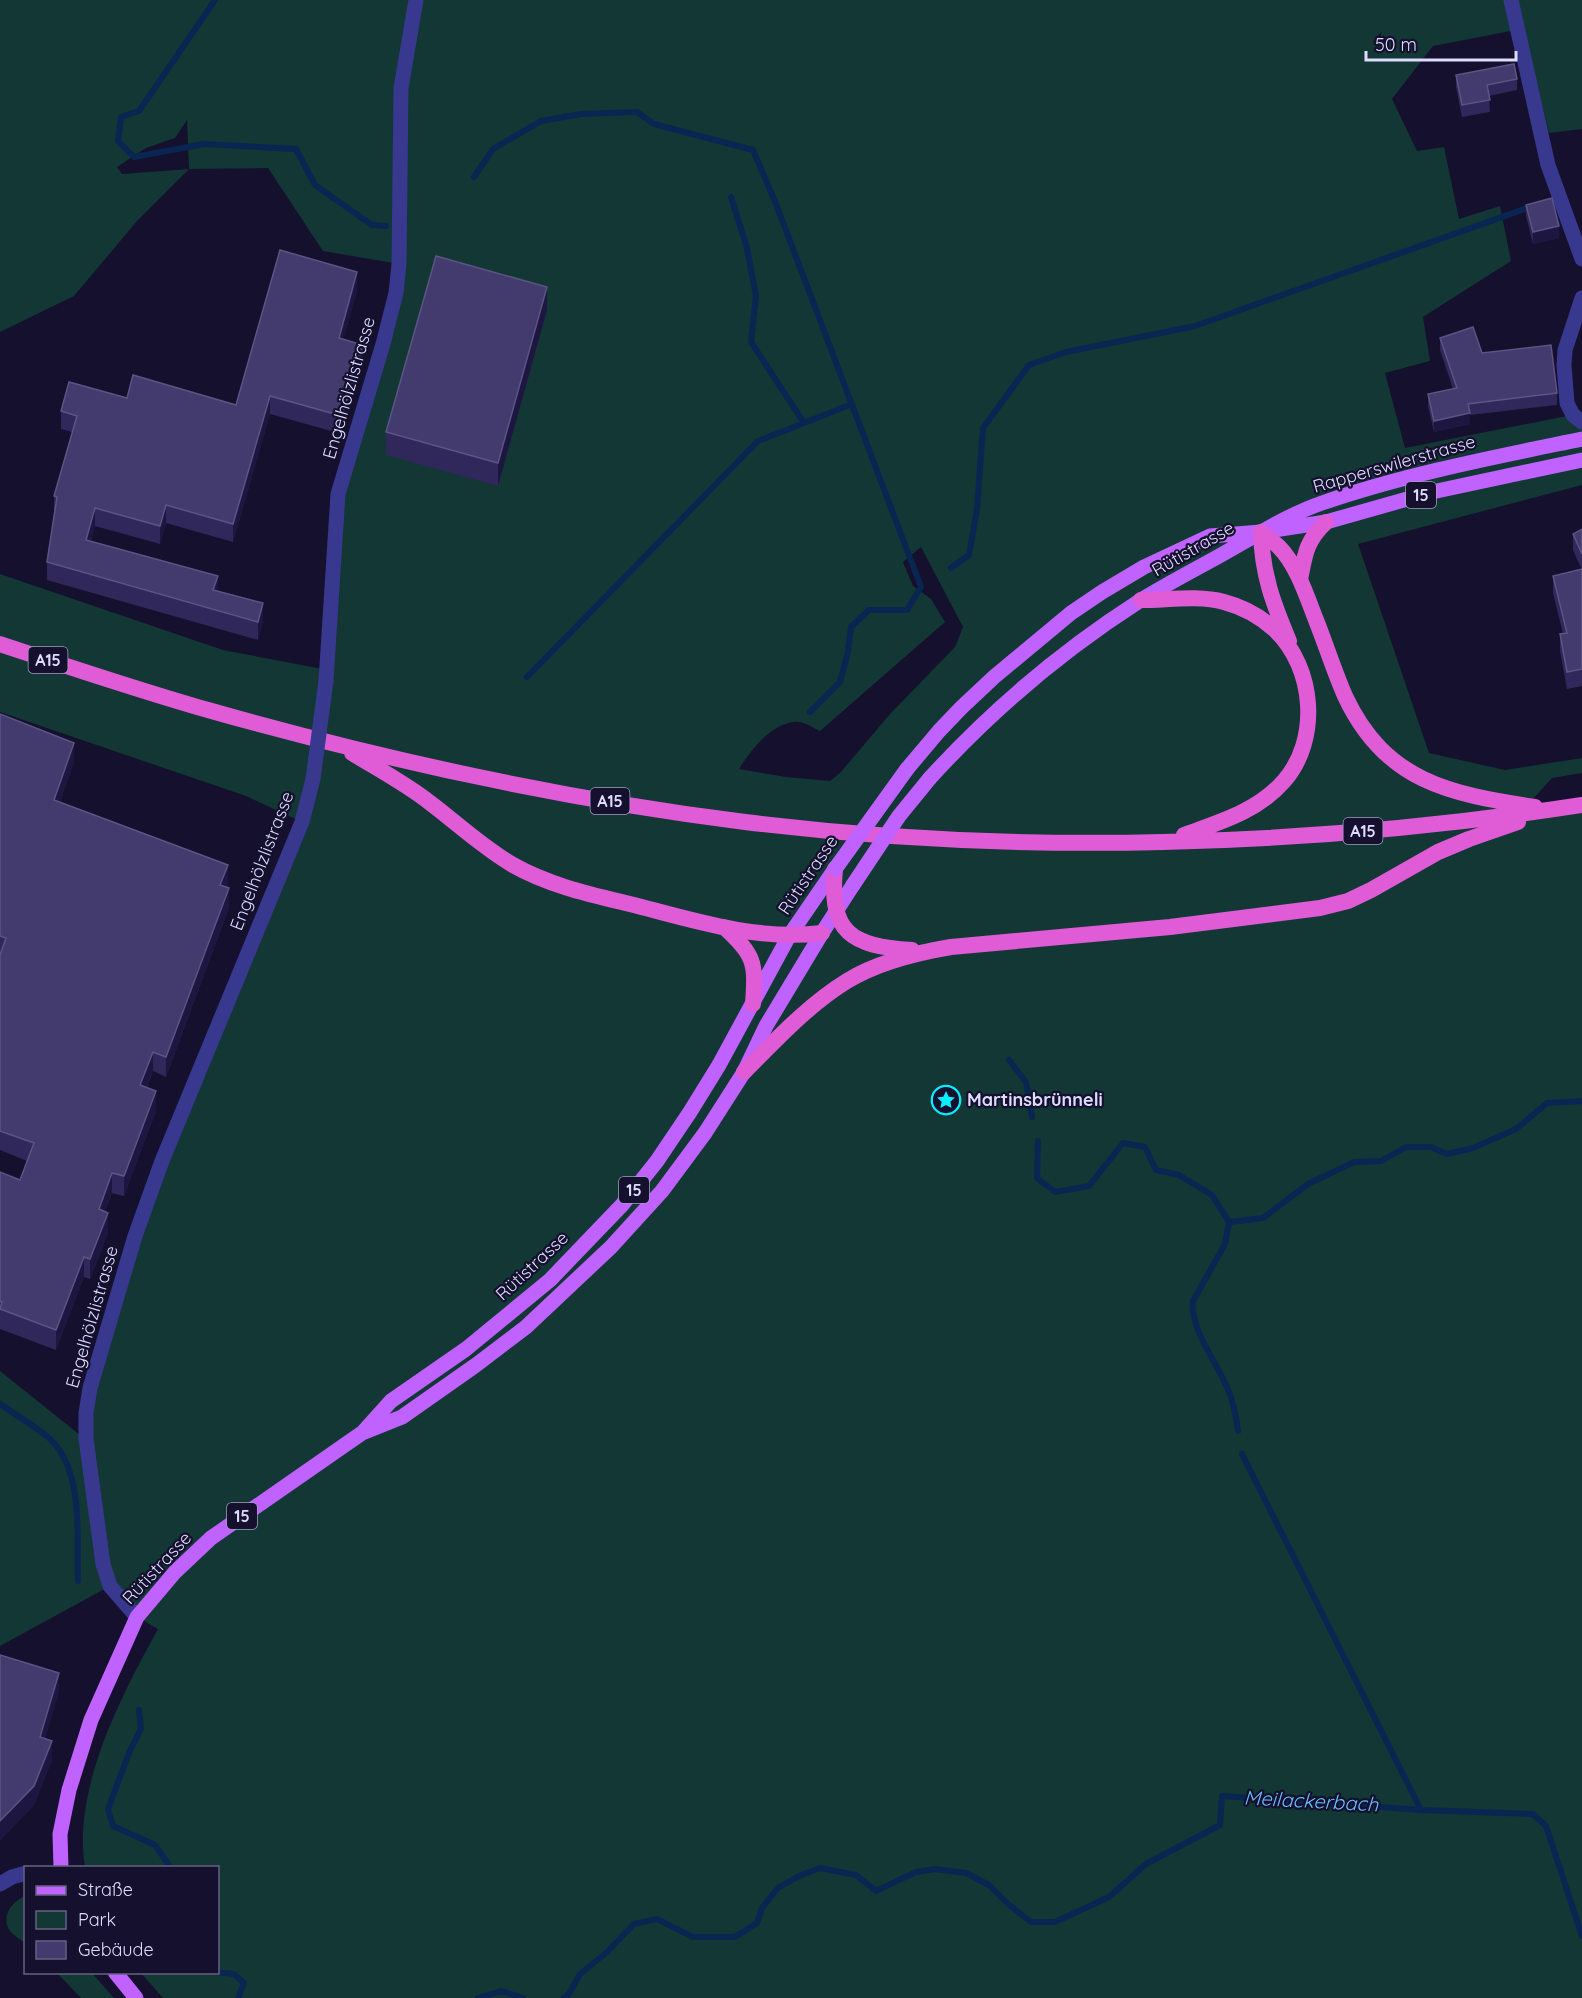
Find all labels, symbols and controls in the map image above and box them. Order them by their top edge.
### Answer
scale bar [1366,24,1516,62]
text: 50 m [1375,33,1417,56]
street label: Engelhölzlistrasse [317,314,380,462]
street label: Rapperswilerstrasse [1310,429,1478,498]
road number: 15 [1406,482,1436,508]
street label: Rütistrasse [1147,516,1238,581]
road number: A15 [28,647,68,673]
street label: Engelhölzlistrasse [224,788,299,934]
road number: A15 [590,788,630,814]
road number: A15 [1344,818,1382,844]
street label: Rütistrasse [773,830,843,919]
place icon: Martinsbrünneli [930,1084,962,1116]
place label: Martinsbrünneli [967,1088,1103,1111]
road number: 15 [619,1177,649,1203]
street label: Rütistrasse [490,1226,573,1305]
street label: Engelhölzlistrasse [60,1243,123,1391]
road number: 15 [227,1503,257,1529]
street label: Rütistrasse [117,1526,196,1609]
water label: Meilackerbach [1243,1785,1379,1817]
legend [24,1866,219,1974]
text: Straße [78,1878,133,1901]
text: Park [78,1908,116,1931]
text: Gebäude [78,1938,154,1961]

